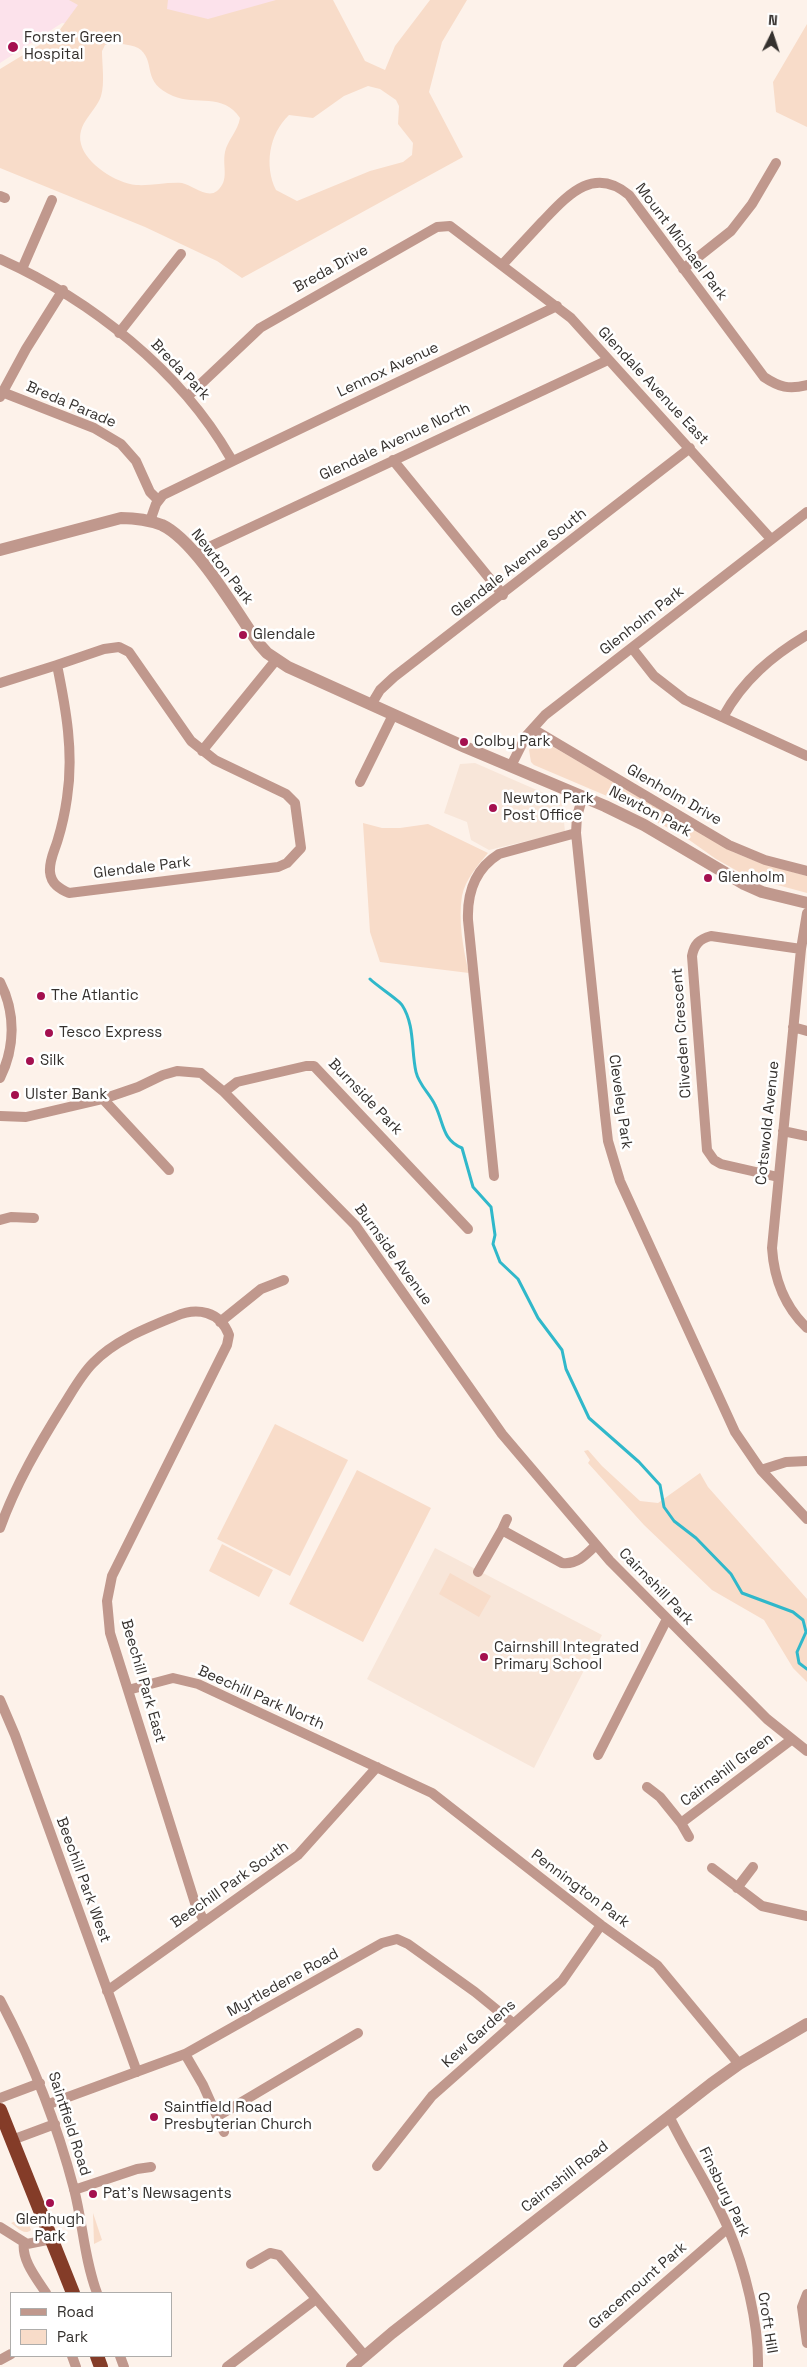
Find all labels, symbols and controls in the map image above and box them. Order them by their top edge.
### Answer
north arrow [747,10,797,60]
text: N [768,11,778,29]
place label: Forster Green Hospital [24,29,122,64]
marker: Forster Green Hospital [6,40,20,54]
street label: Mount Michael Park [631,180,731,304]
street label: Breda Drive [291,241,371,297]
street label: Glendale Avenue East [594,323,712,449]
street label: Breda Park [147,336,213,404]
street label: Lennox Avenue [334,339,442,401]
street label: Breda Parade [23,378,119,432]
street label: Glendale Avenue North [317,399,473,485]
street label: Glendale Avenue South [448,505,590,621]
street label: Newton Park [187,526,257,608]
street label: Glenholm Park [596,583,688,659]
place label: Glendale [253,626,315,644]
marker: Glendale [237,629,249,641]
place label: Colby Park [474,733,550,751]
marker: Colby Park [458,736,470,748]
street label: Glenholm Drive [623,761,725,829]
street label: Newton Park [606,783,694,841]
place label: Newton Park Post Office [503,790,594,825]
marker: Newton Park Post Office [487,802,499,814]
street label: Glendale Park [92,853,192,883]
place label: Glenholm [718,869,785,887]
marker: Glenholm [702,872,714,884]
street label: Cliveden Crescent [668,967,696,1099]
place label: The Atlantic [51,987,139,1005]
marker: The Atlantic [35,990,47,1002]
place label: Tesco Express [59,1024,162,1042]
marker: Tesco Express [43,1027,55,1039]
place label: Silk [40,1052,65,1070]
street label: Cleveley Park [604,1054,636,1150]
marker: Silk [24,1055,36,1067]
street label: Burnside Park [324,1055,406,1139]
street label: Cotswold Avenue [753,1060,783,1186]
place label: Ulster Bank [25,1086,107,1104]
marker: Ulster Bank [9,1089,21,1101]
street label: Burnside Avenue [350,1201,436,1309]
street label: Cairnshill Park [615,1545,697,1629]
street label: Beechill Park East [117,1617,169,1745]
place label: Cairnshill Integrated Primary School [494,1639,639,1674]
marker: Cairnshill Integrated Primary School [478,1651,490,1663]
street label: Beechill Park North [195,1662,327,1734]
street label: Cairnshill Green [677,1729,777,1811]
street label: Beechill Park West [52,1815,114,1945]
street label: Beechill Park South [168,1838,292,1932]
street label: Pennington Park [527,1846,633,1932]
street label: Myrtledene Road [224,1945,342,2021]
street label: Kew Gardens [438,1996,520,2072]
street label: Saintfield Road [44,2070,94,2178]
place label: Saintfield Road Presbyterian Church [164,2099,312,2134]
marker: Saintfield Road Presbyterian Church [148,2111,160,2123]
street label: Cairnshill Road [518,2137,612,2217]
street label: Finsbury Park [695,2144,753,2240]
place label: Pat's Newsagents [103,2185,232,2203]
marker: Pat's Newsagents [87,2188,99,2200]
marker: Glenhugh Park [44,2197,56,2209]
place label: Glenhugh Park [16,2211,84,2246]
street label: Gracemount Park [585,2239,691,2333]
street label: Croft Hill [753,2291,781,2355]
legend [10,2292,172,2357]
text: Road [57,2302,94,2321]
text: Park [57,2327,88,2346]

